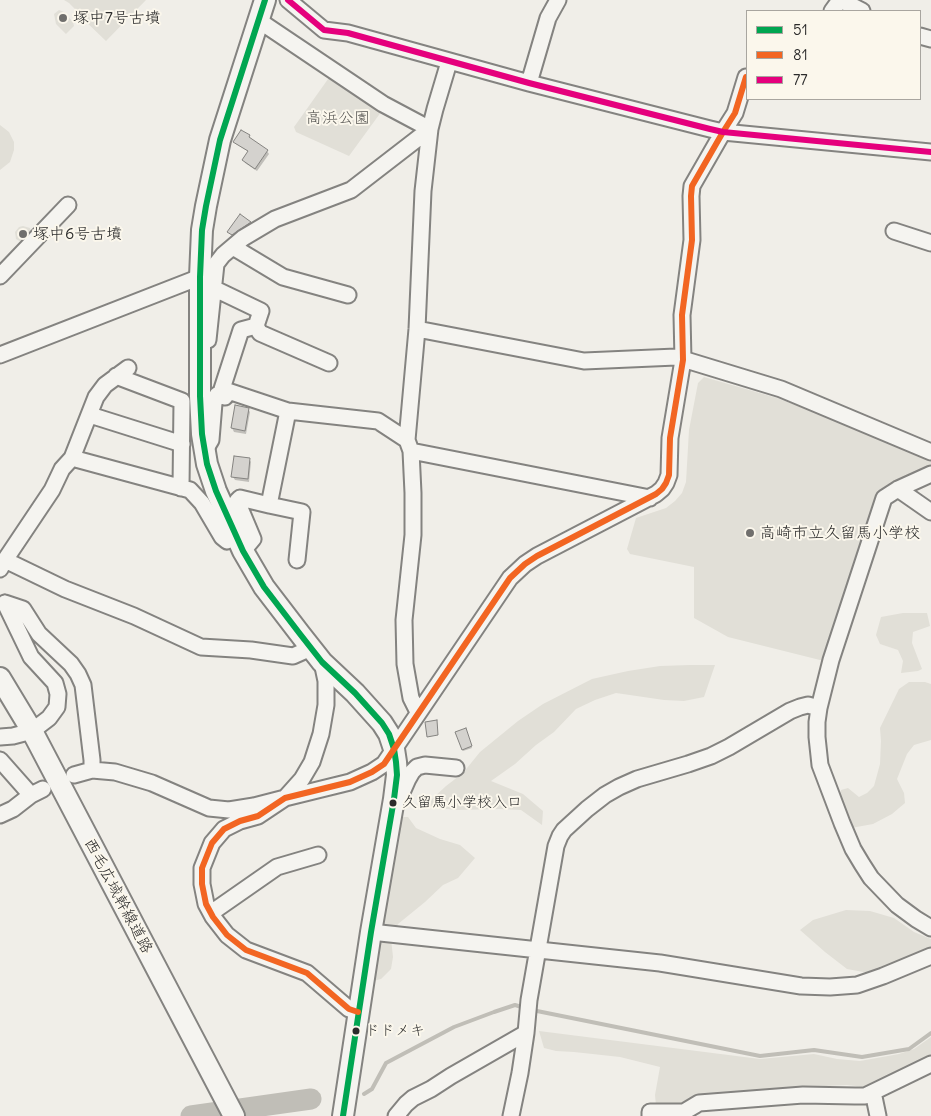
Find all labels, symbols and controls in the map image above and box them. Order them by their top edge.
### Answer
place label: 塚中7号古墳 [73,8,161,28]
legend [746,10,921,100]
marker: 塚中7号古墳 [57,12,69,24]
text: 51 [793,20,808,39]
text: 81 [793,45,808,64]
text: 77 [793,70,808,89]
park label: 高浜公園 [306,108,370,128]
place label: 塚中6号古墳 [33,224,122,244]
marker: 塚中6号古墳 [17,228,29,240]
place label: 高崎市立久留馬小学校 [760,523,920,543]
marker: 高崎市立久留馬小学校 [744,527,756,539]
place label: 久留馬小学校入口 [402,794,522,812]
marker: 久留馬小学校入口 [388,798,398,808]
street label: 西毛広域幹線道路 [79,835,157,957]
place label: ドドメキ [365,1022,425,1040]
marker: ドドメキ [351,1026,361,1036]

